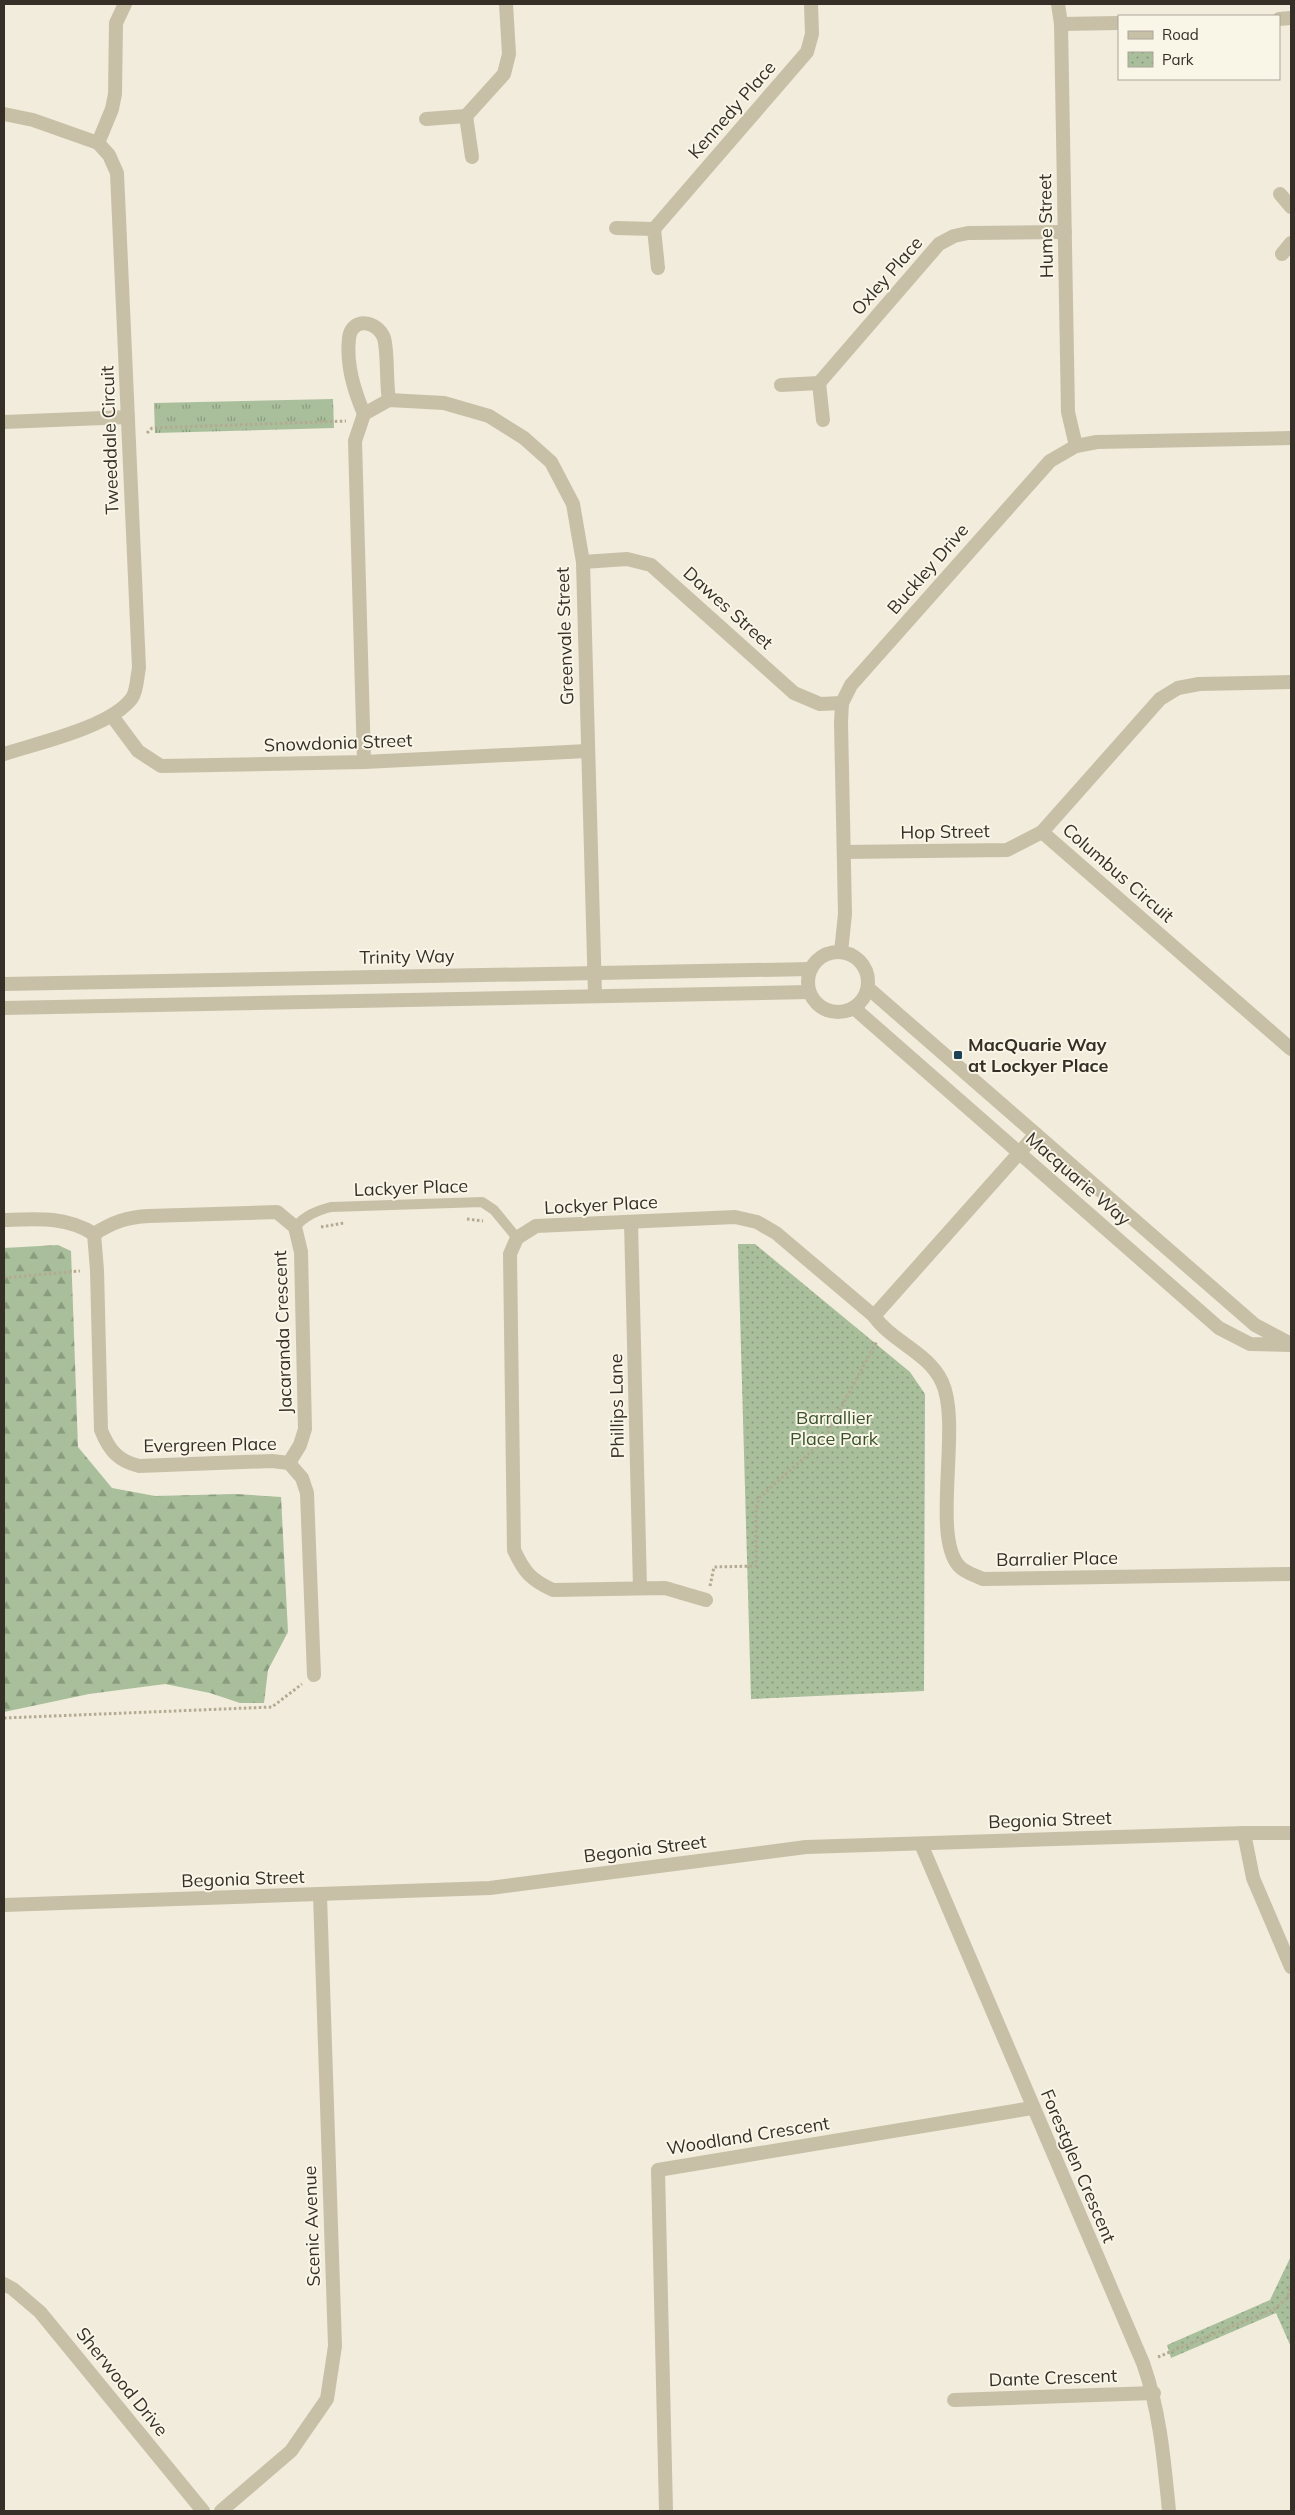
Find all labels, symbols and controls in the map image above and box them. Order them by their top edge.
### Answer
legend [1118,15,1280,80]
text: Road [1162,25,1199,44]
text: Park [1162,50,1194,69]
street label: Kennedy Place [683,56,780,163]
street label: Hume Street [1033,174,1058,278]
street label: Oxley Place [846,231,927,320]
street label: Tweeddale Circuit [95,365,124,515]
street label: Buckley Drive [882,519,973,619]
street label: Dawes Street [679,561,778,654]
street label: Greenvale Street [551,566,578,706]
street label: Snowdonia Street [263,728,413,757]
street label: Columbus Circuit [1058,818,1179,927]
street label: Hop Street [900,819,990,844]
street label: Trinity Way [359,944,455,969]
place label: MacQuarie Way at Lockyer Place [968,1033,1108,1077]
marker: MacQuarie Way at Lockyer Place [952,1049,964,1061]
street label: Macquarie Way [1021,1127,1136,1231]
street label: Lackyer Place [353,1174,468,1201]
street label: Lockyer Place [544,1190,658,1219]
street label: Jacaranda Crescent [268,1250,297,1414]
street label: Phillips Lane [604,1353,629,1459]
park label: Barrallier Place Park [790,1406,879,1450]
street label: Evergreen Place [143,1432,277,1457]
street label: Barralier Place [996,1546,1118,1571]
street label: Begonia Street [988,1806,1112,1833]
street label: Begonia Street [582,1830,708,1867]
street label: Begonia Street [181,1865,305,1892]
street label: Forestglen Crescent [1036,2086,1121,2246]
street label: Woodland Crescent [665,2111,831,2160]
street label: Scenic Avenue [298,2165,325,2287]
street label: Sherwood Drive [71,2323,173,2441]
street label: Dante Crescent [988,2364,1118,2391]

